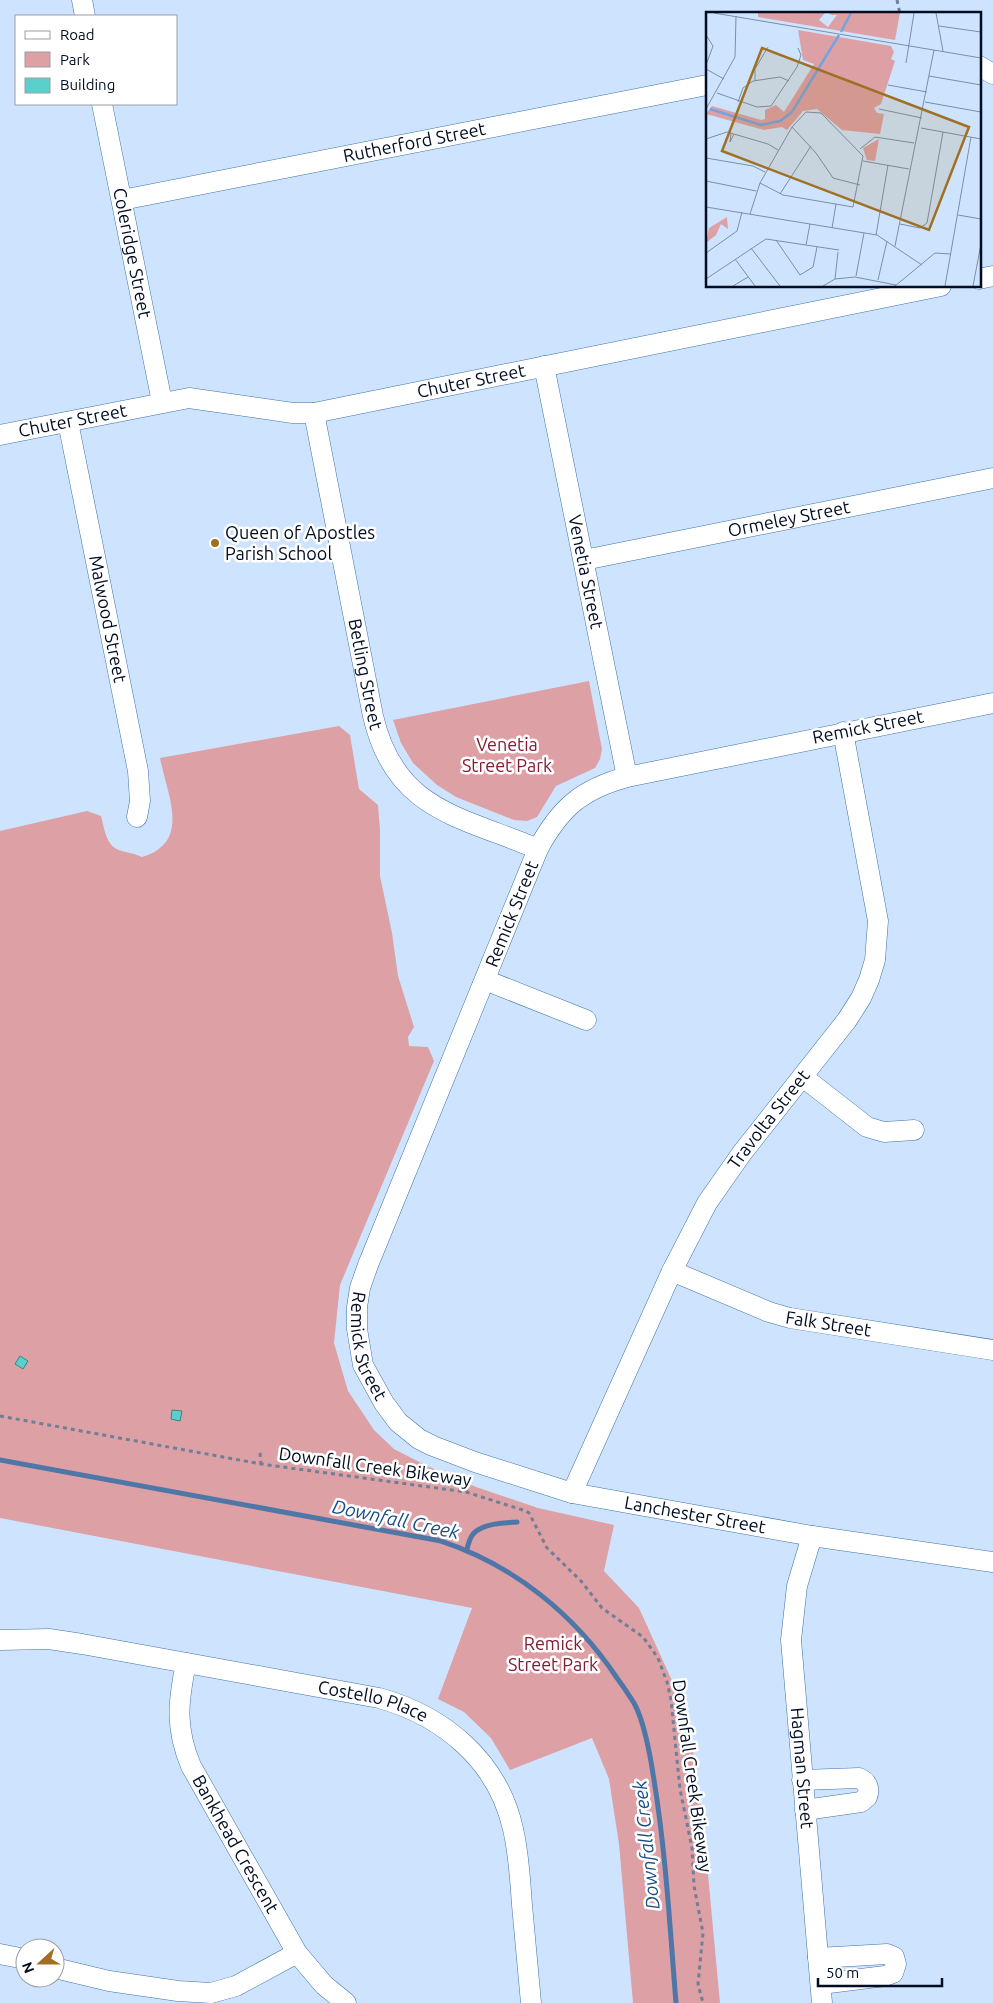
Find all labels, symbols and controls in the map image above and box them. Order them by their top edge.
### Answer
inset map [706,12,980,288]
legend [15,15,178,105]
text: Road [60,26,95,43]
text: Park [60,51,90,68]
text: Building [60,76,115,93]
street label: Rutherford Street [341,118,487,165]
street label: Coleridge Street [110,186,156,320]
street label: Chuter Street [415,359,527,401]
street label: Chuter Street [17,399,128,440]
street label: Ormeley Street [726,496,851,540]
street label: Venetia Street [565,513,608,631]
place label: Queen of Apostles Parish School [225,522,375,563]
marker: Queen of Apostles Parish School [209,537,221,549]
street label: Malwood Street [86,553,131,684]
street label: Betling Street [345,617,387,732]
street label: Remick Street [811,705,925,747]
park label: Venetia Street Park [462,734,552,775]
street label: Remick Street [481,858,541,970]
street label: Travolta Street [723,1065,813,1172]
street label: Remick Street [348,1290,391,1403]
street label: Falk Street [784,1306,873,1340]
street label: Downfall Creek Bikeway [277,1443,473,1489]
street label: Lanchester Street [623,1492,768,1537]
water label: Downfall Creek [330,1495,462,1543]
park label: Remick Street Park [508,1633,598,1674]
street label: Costello Place [316,1676,432,1725]
street label: Downfall Creek Bikeway [670,1678,716,1874]
street label: Hagman Street [788,1706,818,1829]
street label: Bankhead Crescent [189,1771,283,1916]
water label: Downfall Creek [628,1779,664,1911]
north arrow [15,1938,65,1988]
scale bar [818,1956,942,1988]
text: N [19,1960,37,1975]
text: 50 m [826,1964,859,1981]

